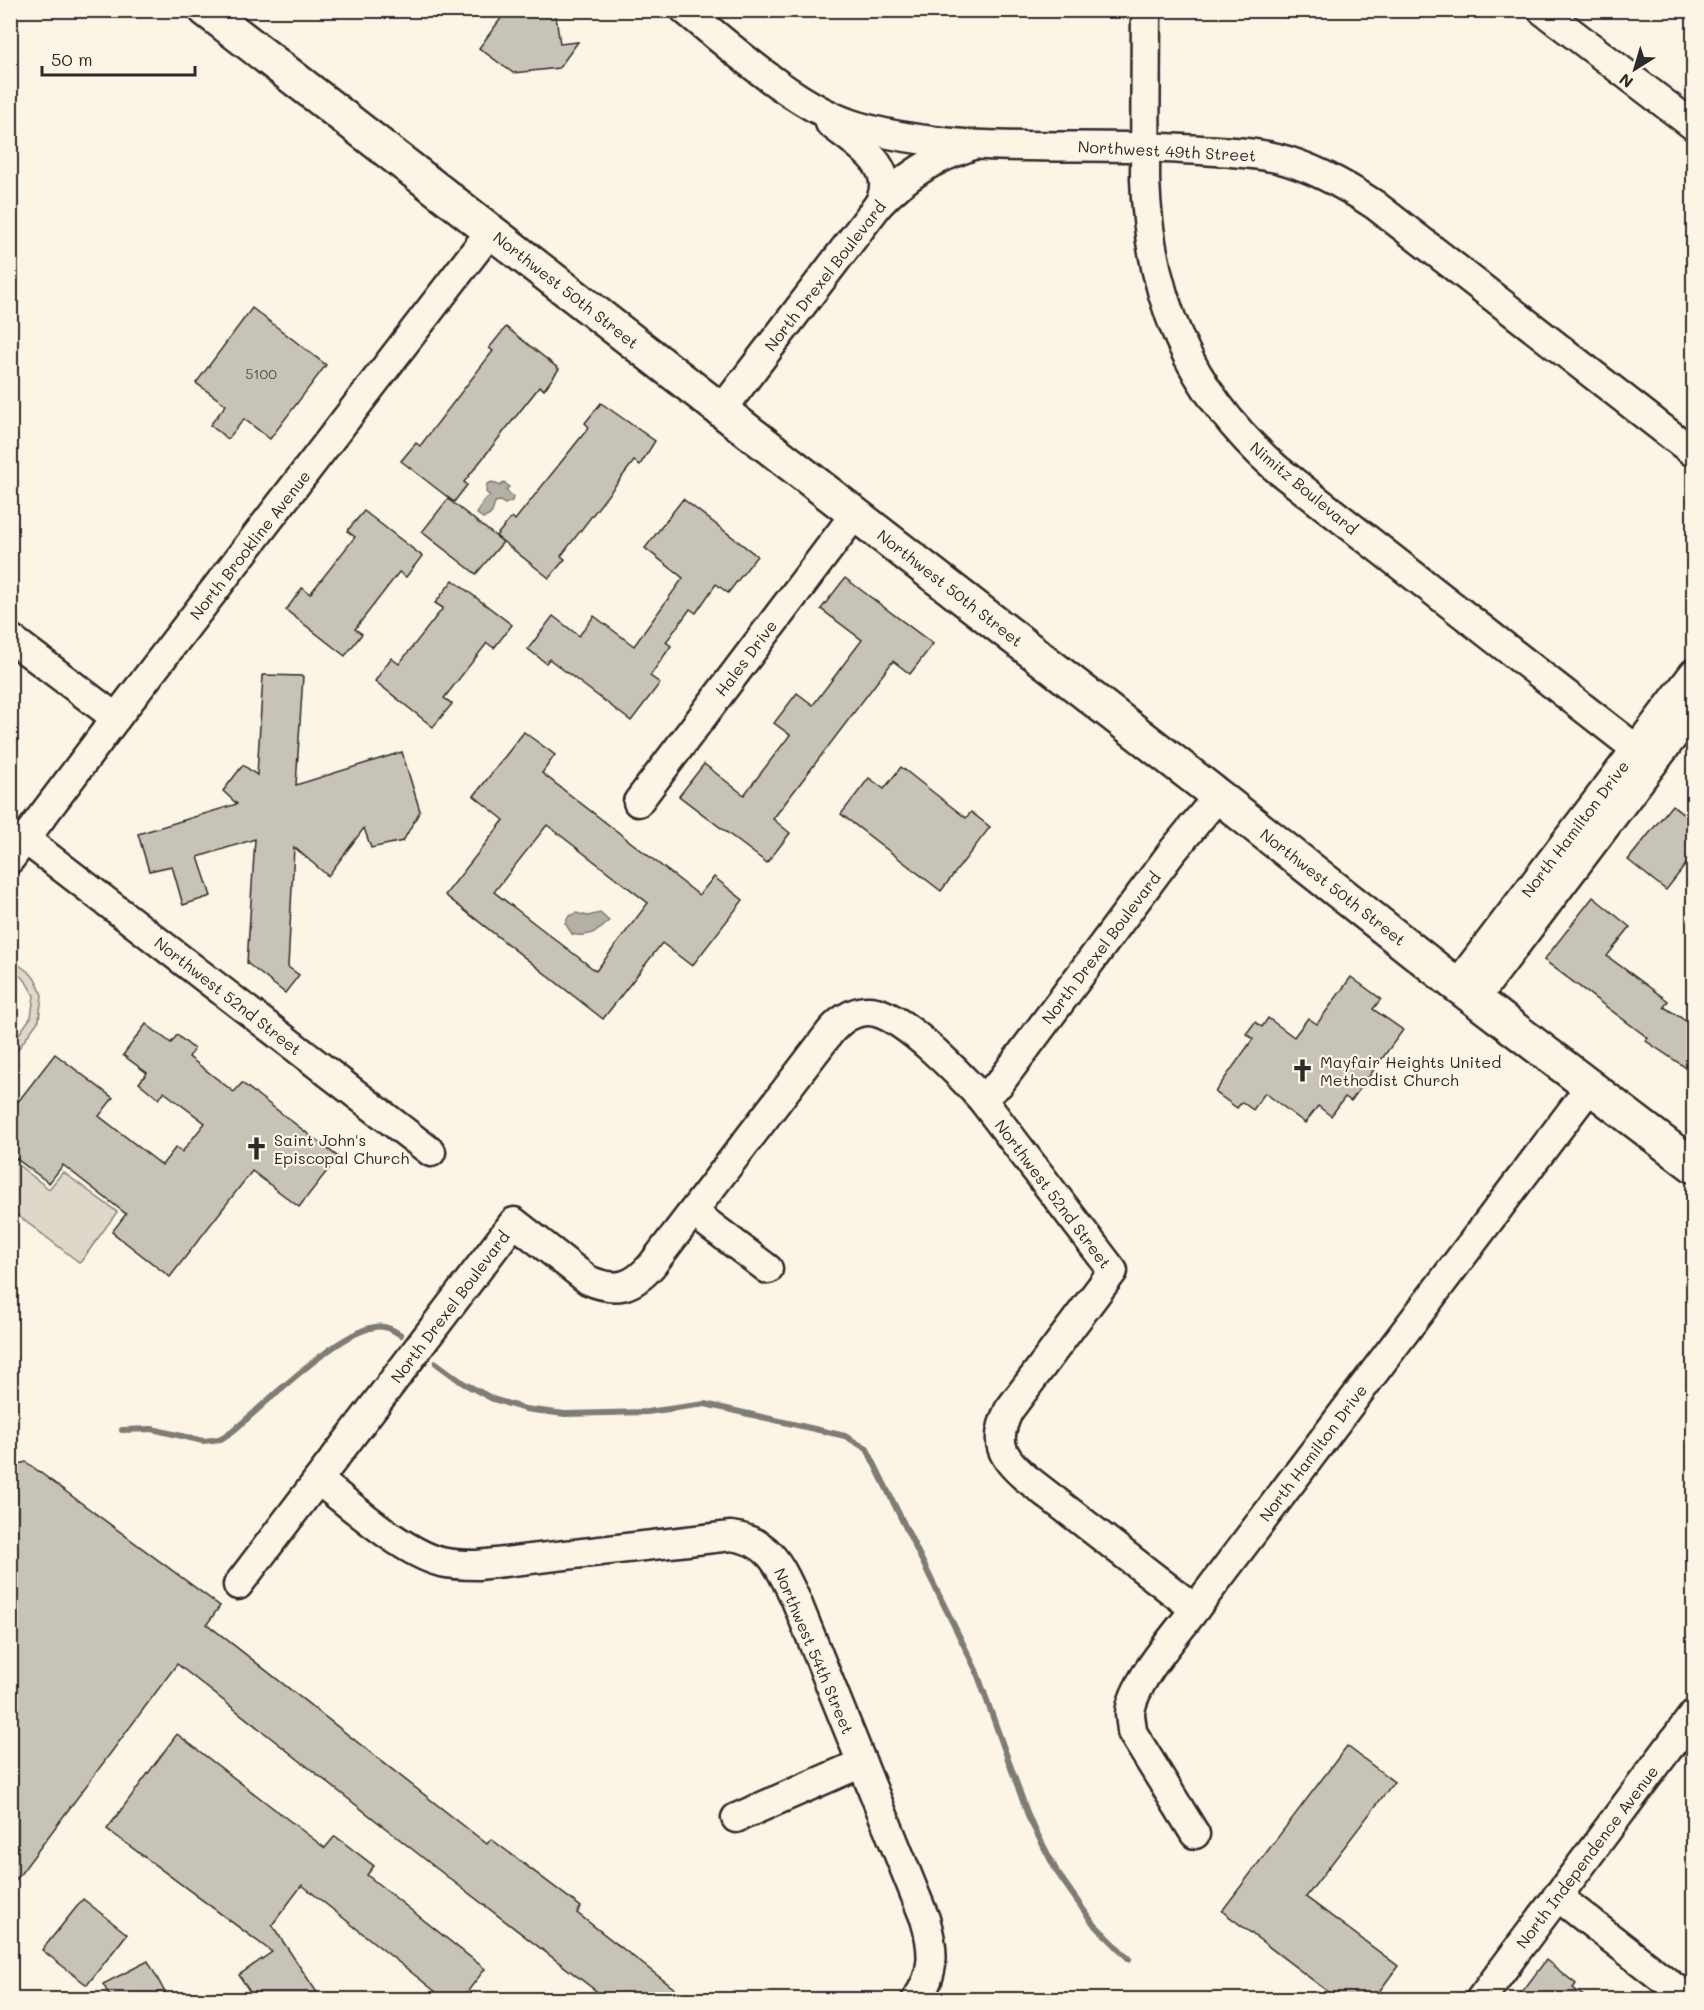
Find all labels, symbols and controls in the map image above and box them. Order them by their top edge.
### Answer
scale bar [42,39,195,77]
north arrow [1605,39,1665,99]
text: 50 m [51,47,93,71]
text: N [1614,69,1637,93]
street label: Northwest 49th Street [1077,135,1257,166]
street label: North Drexel Boulevard [759,196,890,355]
street label: Northwest 50th Street [489,226,643,353]
house number: 5100 [245,364,277,383]
street label: Nimitz Boulevard [1246,436,1362,539]
street label: North Brookline Avenue [185,466,315,624]
street label: Northwest 50th Street [873,524,1027,651]
street label: Hales Drive [710,615,781,700]
street label: North Hamilton Drive [1516,756,1633,901]
street label: Northwest 50th Street [1256,823,1410,950]
street label: North Drexel Boulevard [1036,867,1165,1028]
street label: Northwest 52nd Street [151,932,306,1060]
place label: Mayfair Heights United Methodist Church [1320,1051,1501,1090]
church icon: Mayfair Heights United Methodist Church [1289,1058,1315,1084]
street label: Northwest 52nd Street [991,1115,1116,1272]
place label: Saint John's Episcopal Church [274,1129,409,1168]
church icon: Saint John's Episcopal Church [243,1136,269,1162]
street label: North Drexel Boulevard [385,1226,514,1387]
street label: North Hamilton Drive [1254,1380,1371,1525]
street label: Northwest 54th Street [770,1565,859,1737]
street label: North Independence Avenue [1511,1761,1662,1952]

